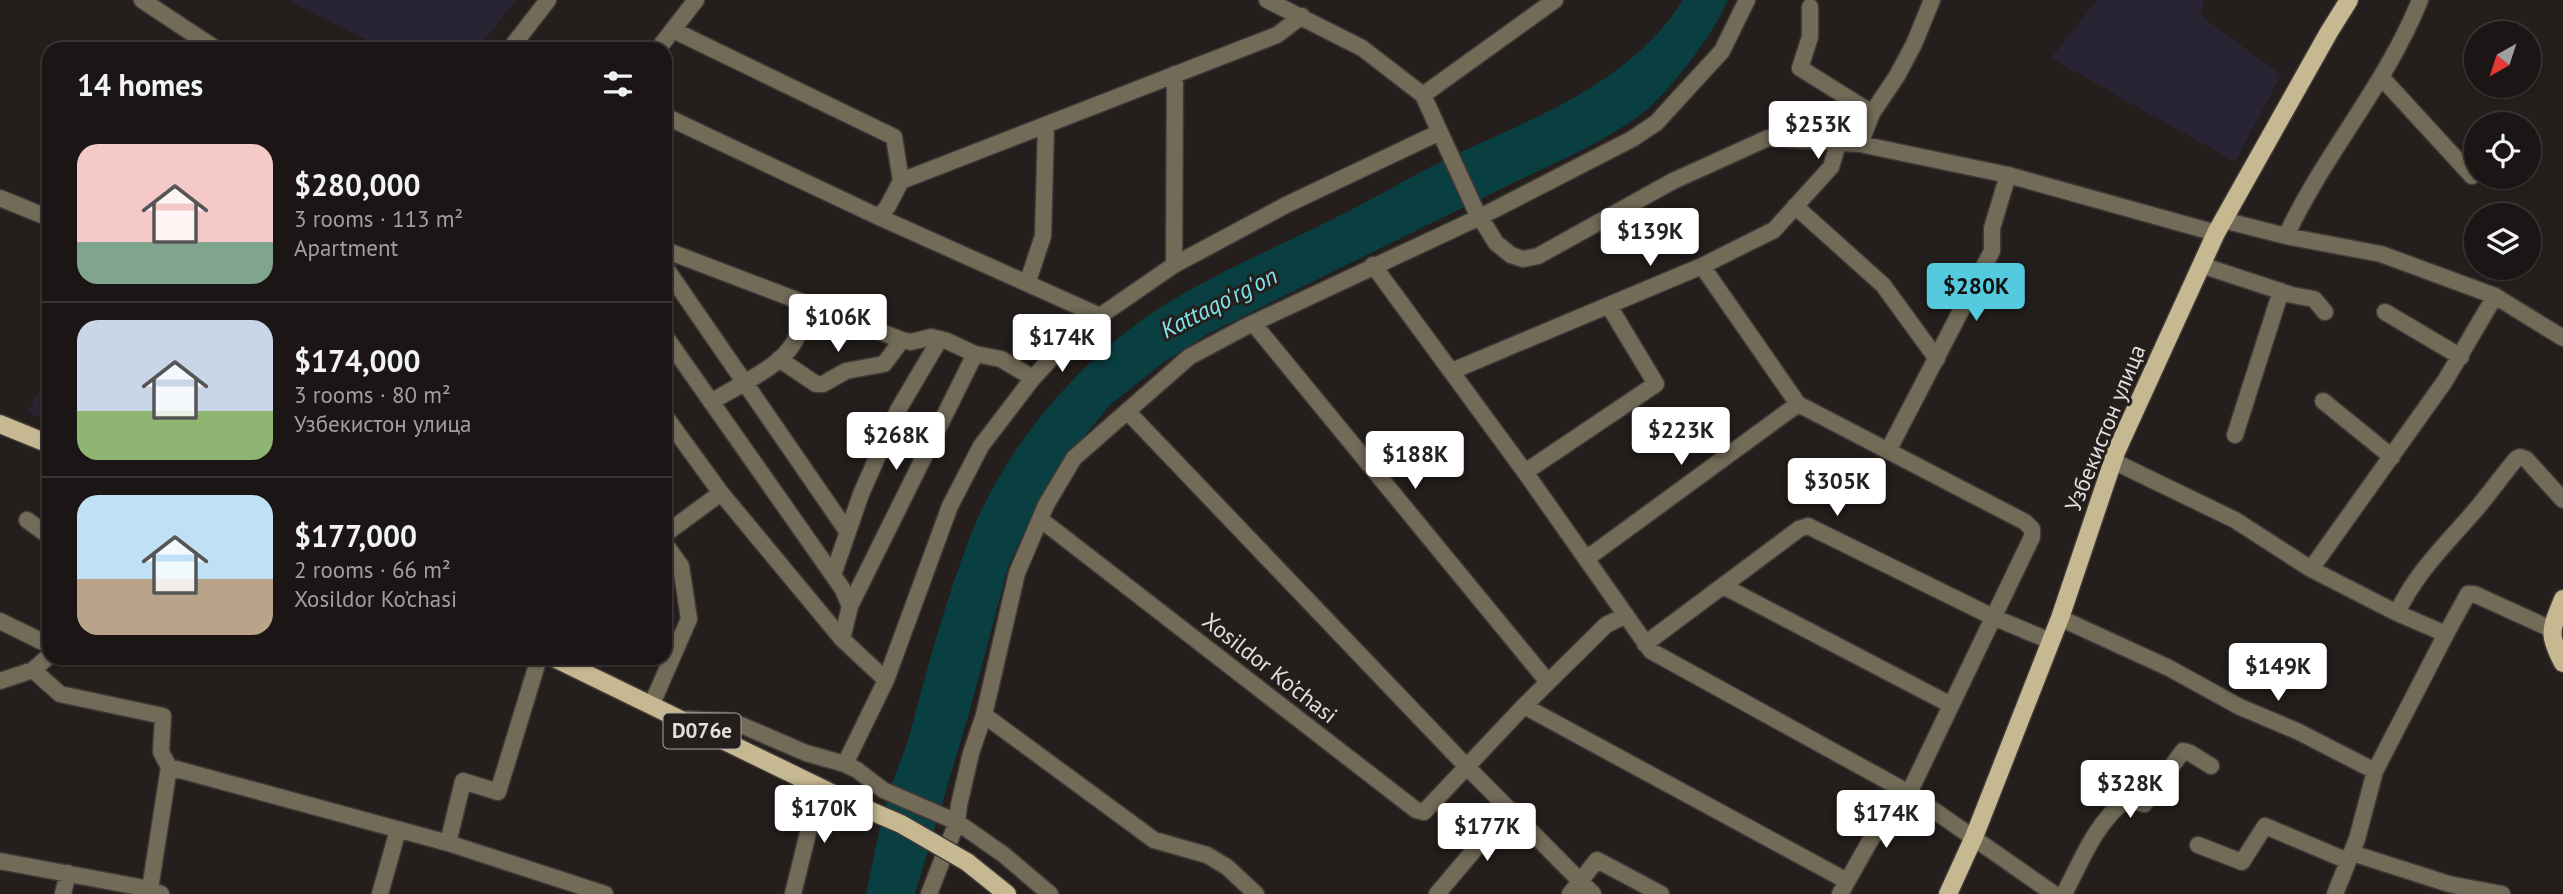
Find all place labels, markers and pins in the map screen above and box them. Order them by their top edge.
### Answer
pin: $253K [1769,102,1867,161]
pin: $139K [1601,208,1699,268]
pin: $280K [1927,264,2025,323]
pin: $106K [789,294,887,354]
pin: $174K [1013,314,1111,374]
pin: $223K [1632,407,1730,467]
pin: $268K [847,412,945,472]
pin: $188K [1366,432,1464,491]
pin: $305K [1788,458,1886,518]
pin: $149K [2229,644,2327,703]
pin: $328K [2081,760,2179,820]
pin: $170K [775,786,873,845]
pin: $174K [1837,790,1935,850]
pin: $177K [1438,804,1536,863]

